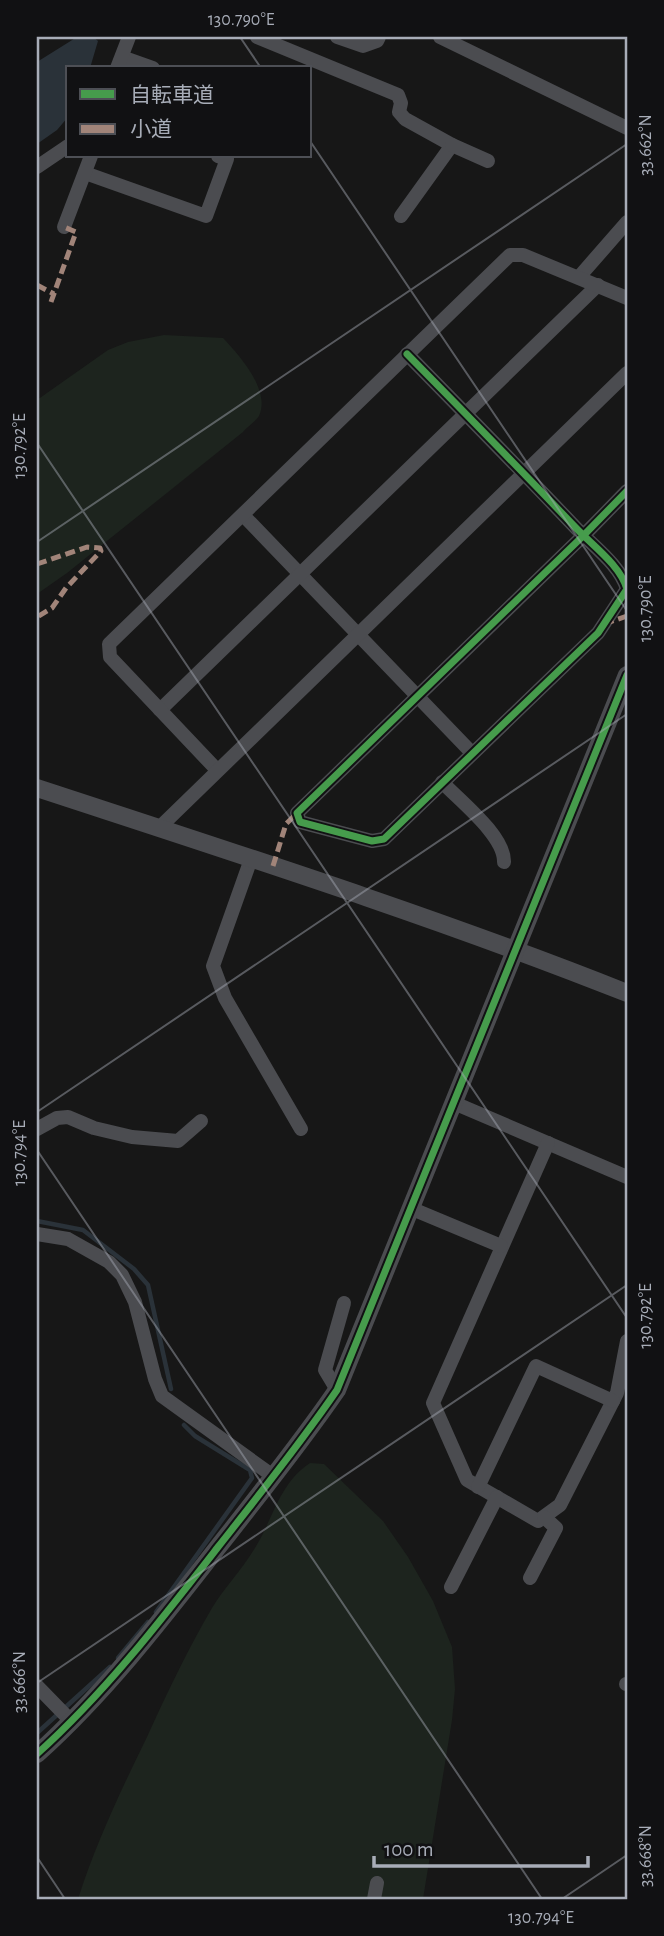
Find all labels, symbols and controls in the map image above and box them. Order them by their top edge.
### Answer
text: 130.790°E [208,11,275,29]
legend [66,66,312,158]
text: 自転車道 [130,84,214,106]
text: 33.662°N [637,114,655,176]
text: 小道 [130,118,172,140]
text: 130.792°E [11,413,29,479]
text: 130.790°E [637,575,655,642]
text: 130.794°E [11,1120,29,1186]
text: 130.792°E [637,1283,655,1349]
text: 33.666°N [11,1651,29,1713]
scale bar [374,1824,587,1868]
text: 33.668°N [637,1825,655,1887]
text: 100 m [384,1839,434,1860]
text: 130.794°E [508,1909,574,1927]

